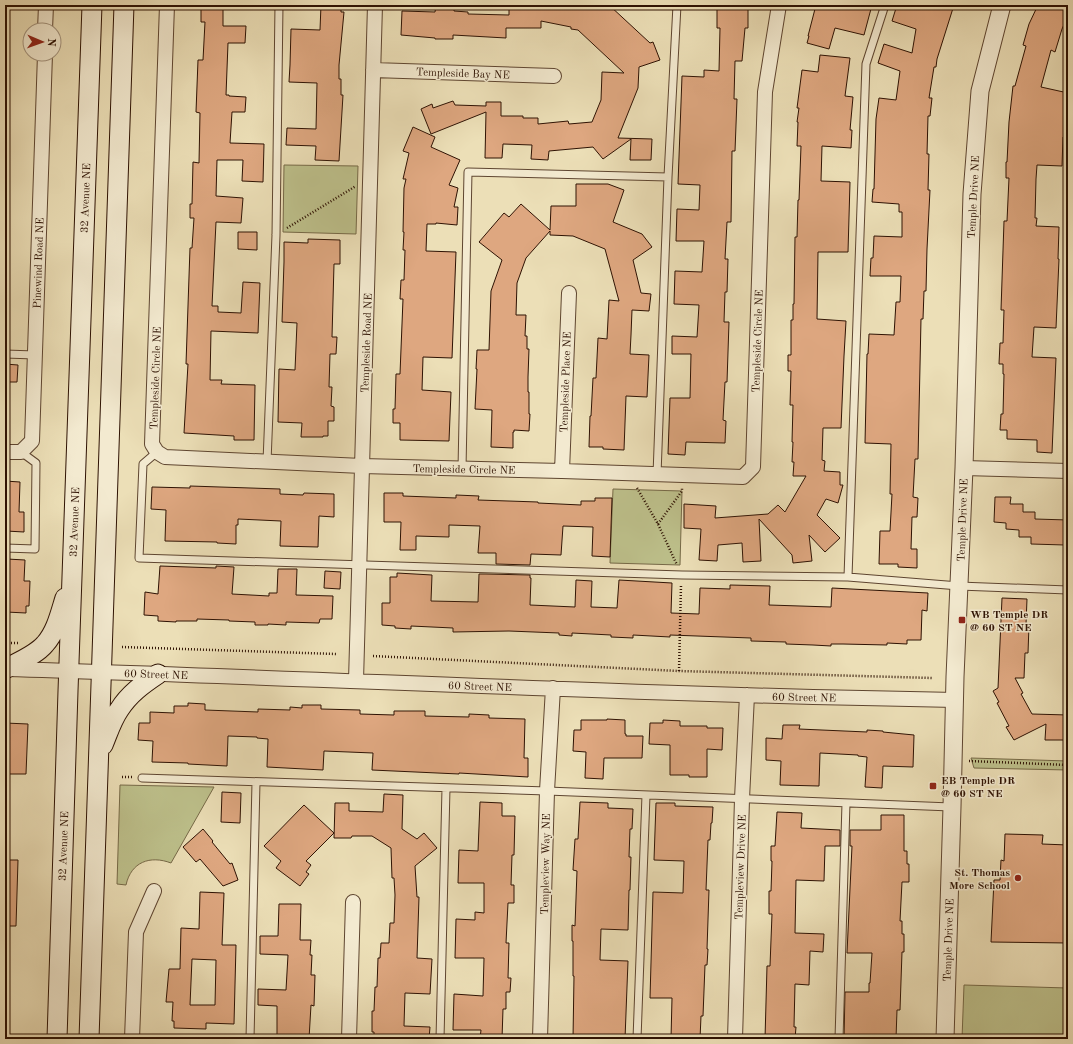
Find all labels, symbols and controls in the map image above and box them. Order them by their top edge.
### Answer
north arrow [22,22,62,62]
text: N [45,38,56,47]
street label: Templeside Bay NE [416,67,510,82]
street label: Temple Drive NE [967,155,982,239]
street label: 32 Avenue NE [80,163,93,233]
street label: Pinewind Road NE [32,217,47,309]
street label: Templeside Circle NE [751,289,766,393]
street label: Templeside Road NE [360,293,375,393]
street label: Templeside Circle NE [149,326,164,430]
street label: Templeside Place NE [559,331,574,433]
street label: Templeside Circle NE [412,464,516,477]
street label: Temple Drive NE [957,478,970,562]
street label: 32 Avenue NE [69,487,82,557]
place label: WB Temple DR @ 60 ST NE [970,610,1048,634]
marker: WB Temple DR @ 60 ST NE [957,615,967,625]
street label: 60 Street NE [124,669,188,682]
street label: 60 Street NE [448,681,512,694]
street label: 60 Street NE [772,692,836,705]
place label: EB Temple DR @ 60 ST NE [941,776,1015,800]
marker: EB Temple DR @ 60 ST NE [928,781,938,791]
street label: 32 Avenue NE [58,811,71,881]
street label: Templeview Way NE [540,813,553,915]
street label: Templeview Drive NE [734,814,749,920]
place label: St. Thomas More School [949,868,1011,892]
marker: St. Thomas More School [1013,873,1023,883]
street label: Temple Drive NE [943,898,956,982]

